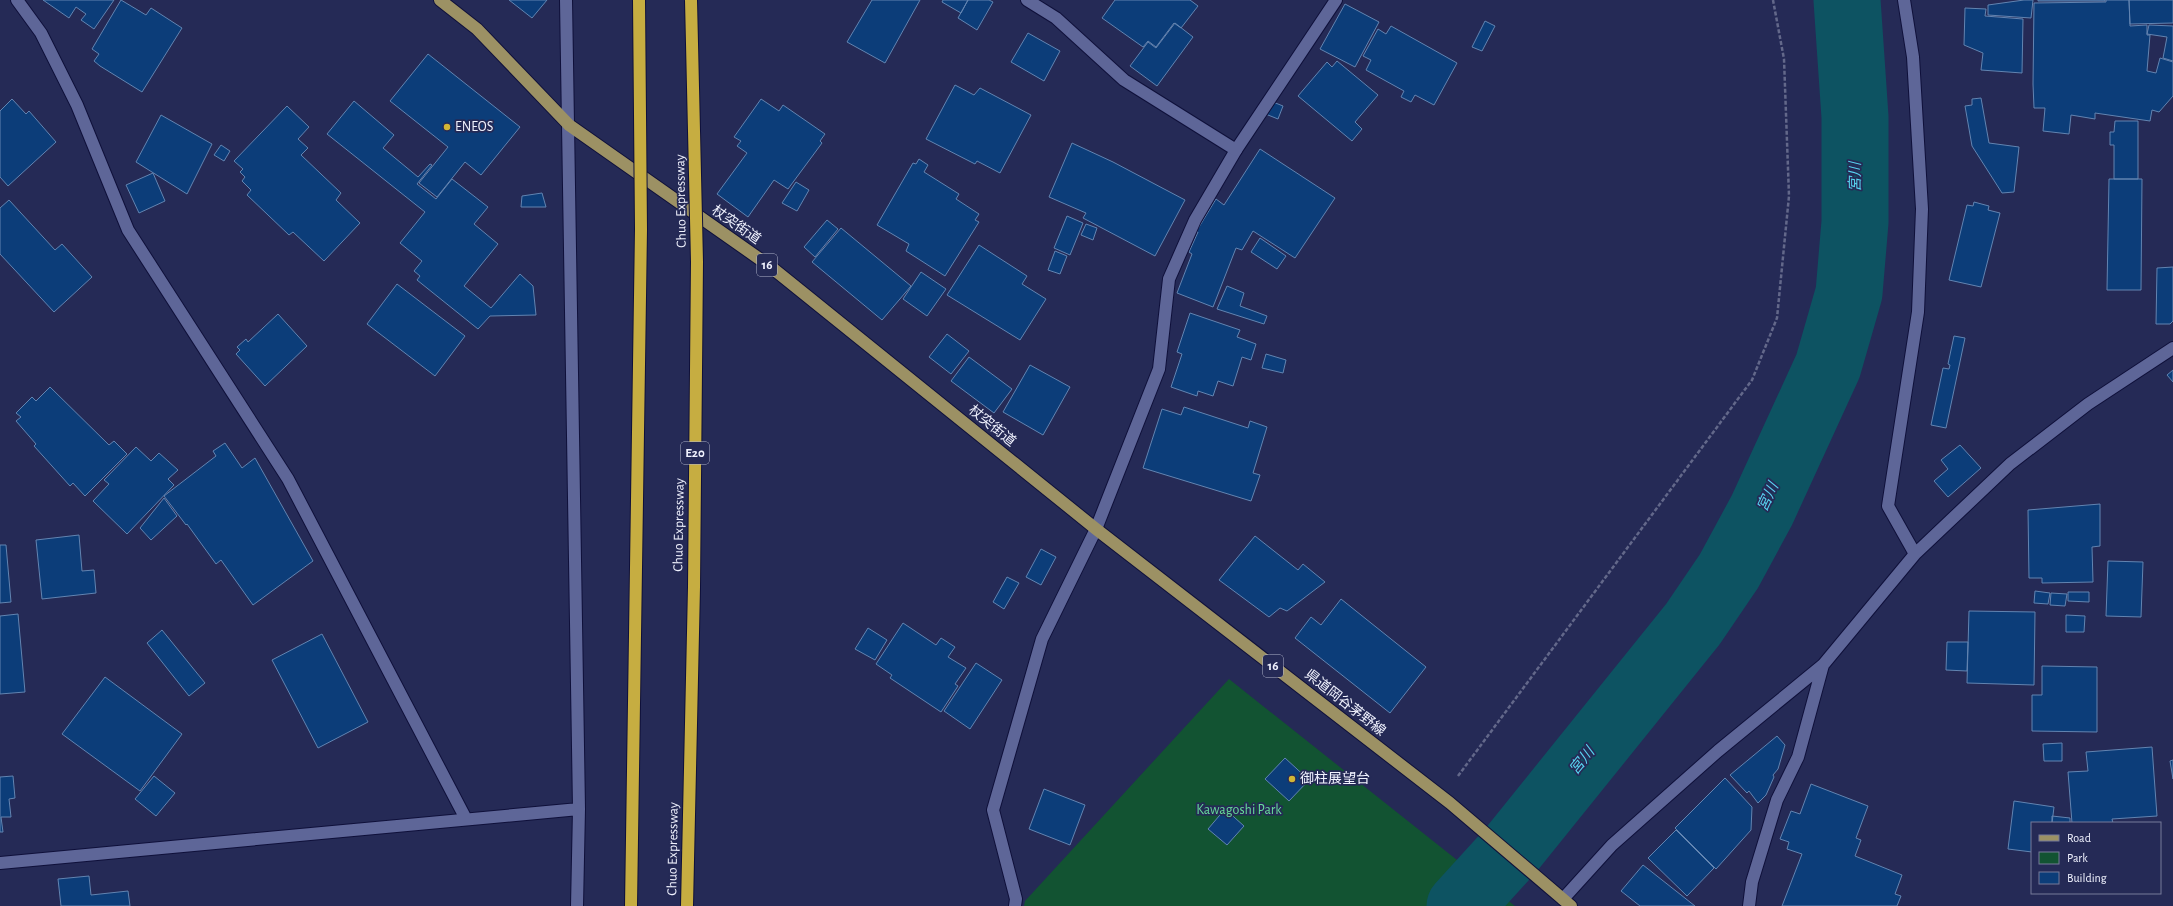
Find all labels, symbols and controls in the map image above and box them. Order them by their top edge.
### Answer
place label: ENEOS [455,120,493,134]
marker: ENEOS [442,122,452,132]
street label: Chuo Expressway [673,154,689,248]
water label: 宮川 [1847,160,1863,192]
street label: 杖突街道 [709,202,764,247]
road number: 16 [757,254,777,276]
street label: 杖突街道 [966,401,1019,449]
road number: E20 [681,442,709,464]
street label: Chuo Expressway [671,478,687,572]
water label: 宮川 [1754,478,1782,514]
road number: 16 [1263,655,1283,677]
street label: 県道岡谷茅野線 [1302,667,1389,739]
water label: 宮川 [1566,742,1599,777]
place label: 御柱展望台 [1300,770,1370,786]
marker: 御柱展望台 [1287,774,1297,784]
street label: Chuo Expressway [665,802,681,896]
park label: Kawagoshi Park [1196,803,1282,817]
legend [2031,822,2161,894]
text: Road [2067,832,2091,844]
text: Park [2067,852,2088,864]
text: Building [2067,872,2107,884]

